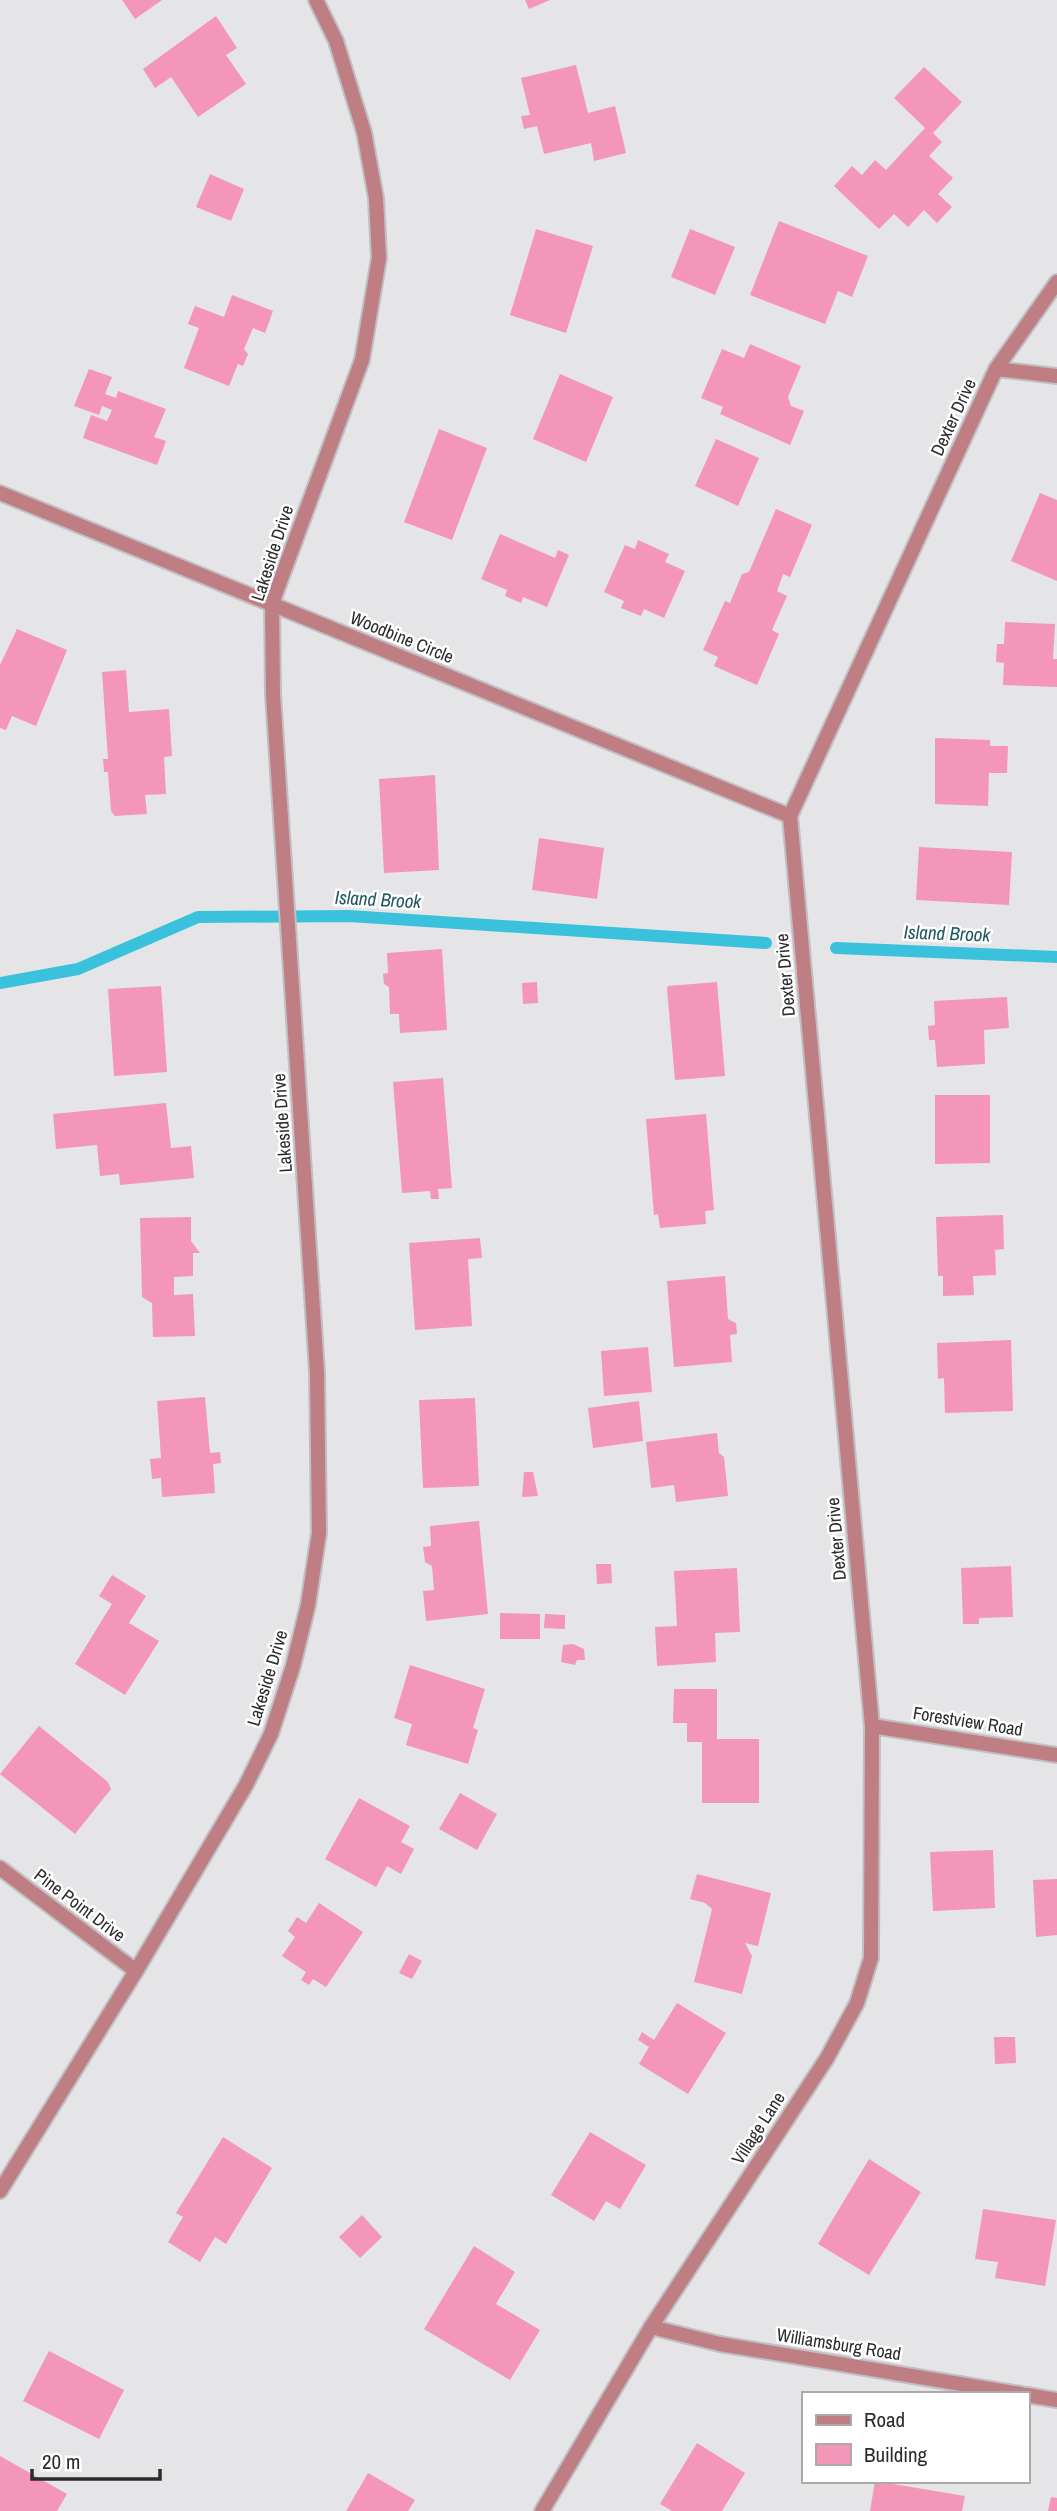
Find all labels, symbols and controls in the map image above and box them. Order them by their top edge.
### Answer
street label: Dexter Drive [924,374,982,460]
street label: Lakeside Drive [245,502,299,604]
street label: Woodbine Circle [346,605,458,669]
water label: Island Brook [334,884,423,914]
water label: Island Brook [903,918,992,948]
street label: Dexter Drive [769,933,801,1017]
street label: Lakeside Drive [266,1073,298,1173]
street label: Dexter Drive [820,1497,852,1581]
street label: Lakeside Drive [241,1627,293,1729]
street label: Forestview Road [911,1700,1025,1742]
street label: Pine Point Drive [29,1862,131,1948]
street label: Village Lane [725,2087,791,2169]
street label: Williamsburg Road [775,2322,903,2366]
legend [802,2392,1029,2483]
text: Road [864,2405,905,2434]
scale bar [32,2438,159,2482]
text: Building [864,2440,928,2469]
text: 20 m [42,2447,80,2476]

